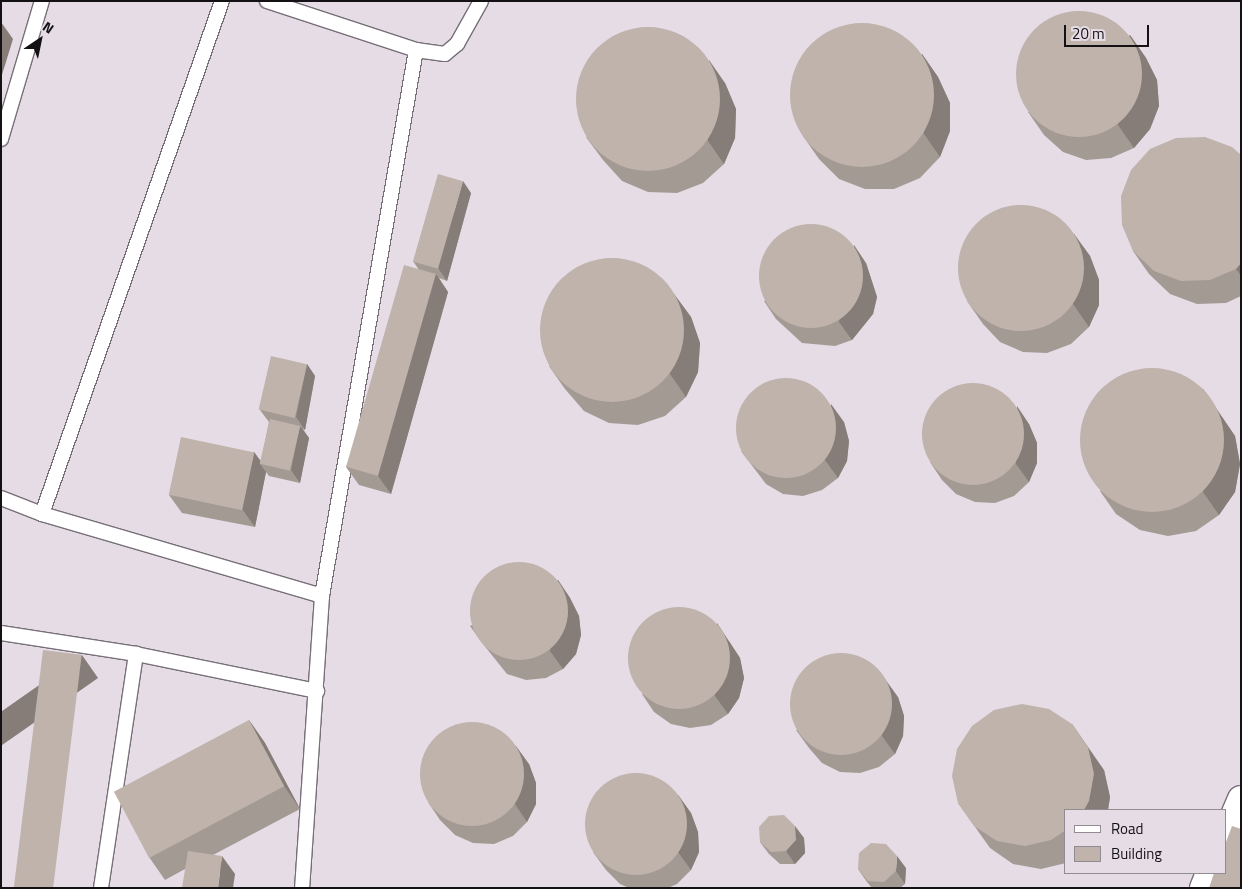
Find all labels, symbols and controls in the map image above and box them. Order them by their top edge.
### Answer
north arrow [15,15,65,65]
scale bar [1067,15,1152,47]
text: N [39,16,59,39]
text: 20 m [1072,22,1105,45]
legend [1064,809,1227,874]
text: Road [1111,817,1143,840]
text: Building [1111,842,1162,865]

